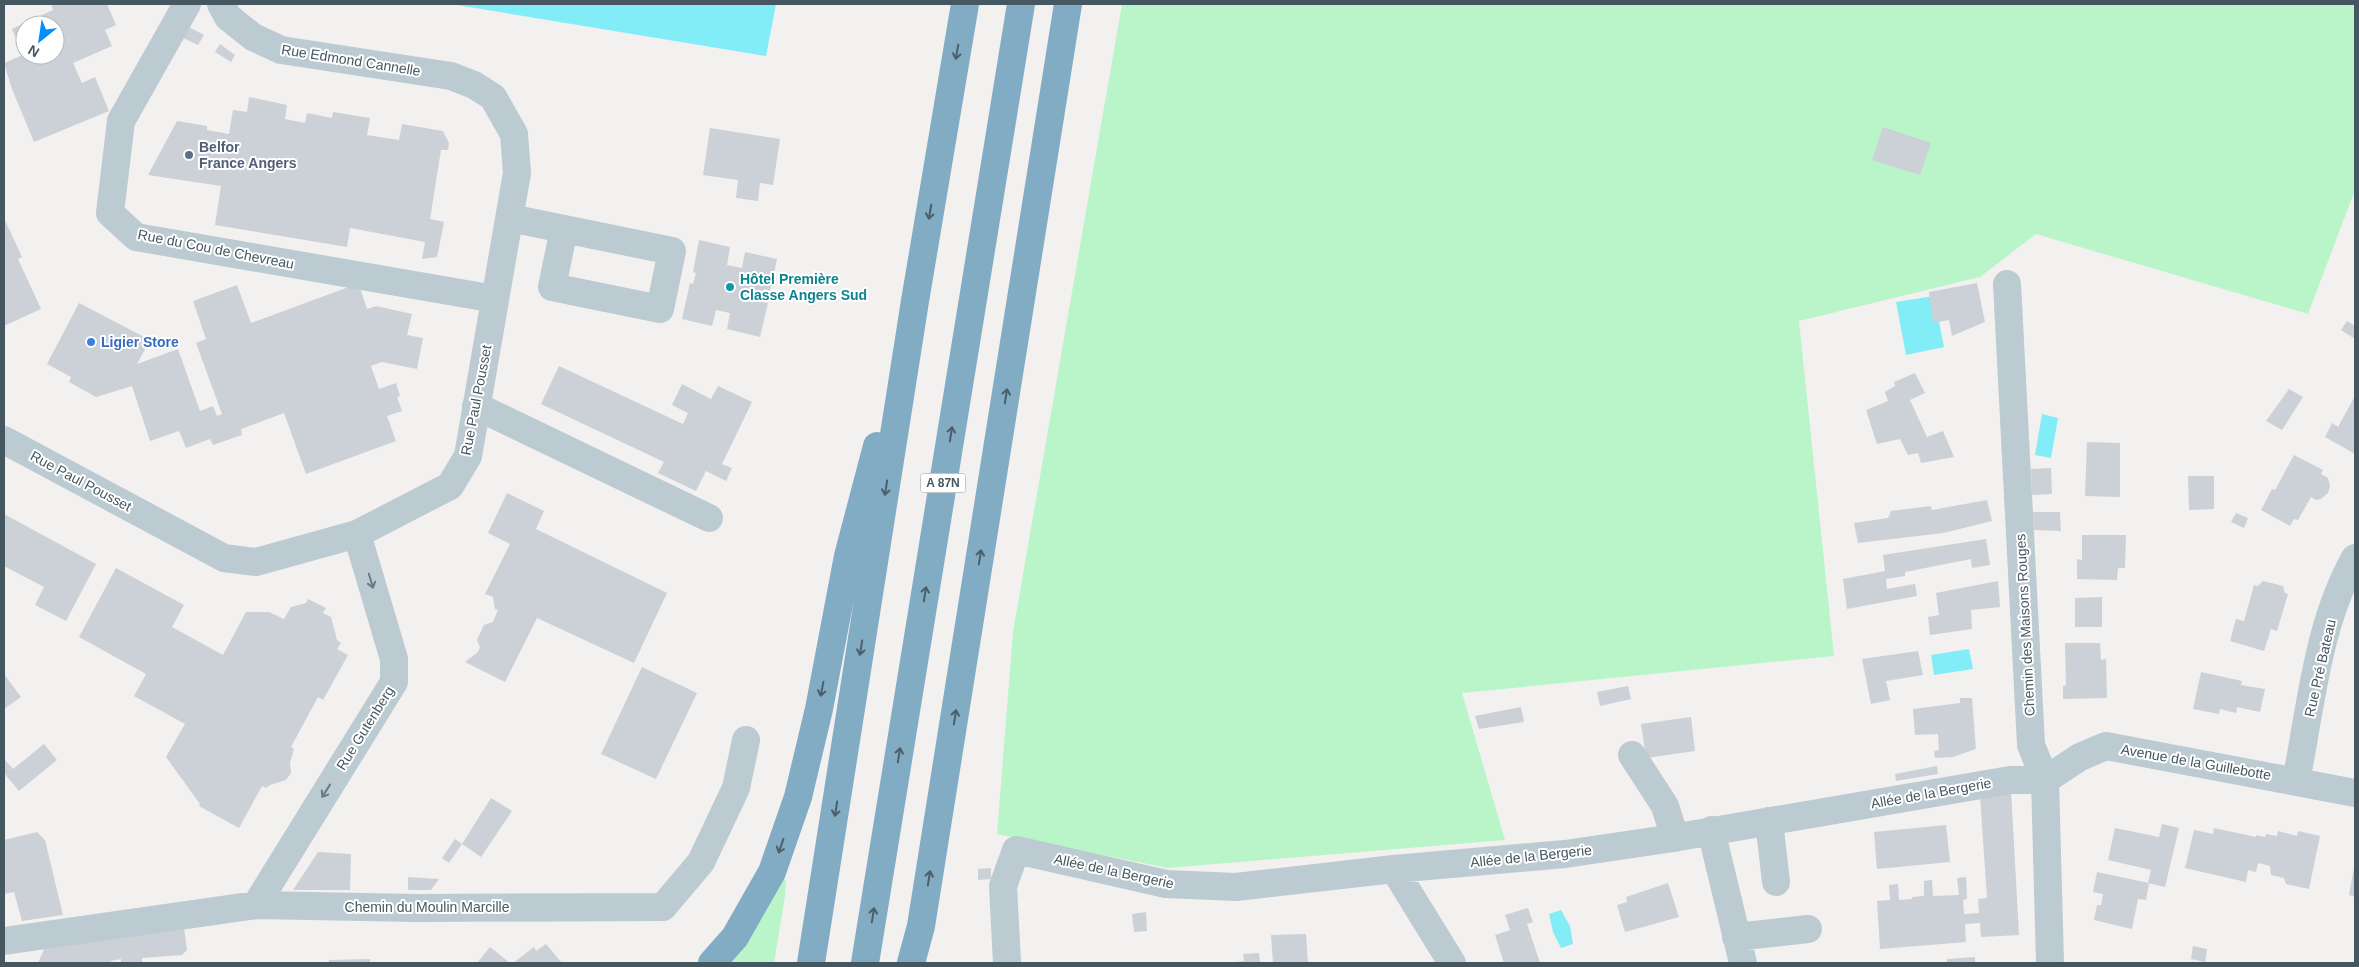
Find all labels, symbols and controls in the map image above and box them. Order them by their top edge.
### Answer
north arrow [15,15,65,65]
street label: Rue Edmond Cannelle [280,41,422,79]
text: N [25,42,42,61]
one-way arrow [952,43,962,59]
place label: Belfor France Angers [199,139,297,171]
marker: Belfor France Angers [183,149,195,161]
one-way arrow [925,204,935,220]
street label: Rue du Cou de Chevreau [137,226,295,272]
place label: Hôtel Première Classe Angers Sud [740,271,867,303]
marker: Hôtel Première Classe Angers Sud [724,281,736,293]
place label: Ligier Store [101,334,179,350]
marker: Ligier Store [85,336,97,348]
street label: Rue Paul Pousset [457,343,495,457]
one-way arrow [1001,389,1011,405]
one-way arrow [946,426,956,442]
street label: Rue Paul Pousset [28,448,134,514]
road number: A 87N [920,473,966,492]
one-way arrow [881,479,891,495]
street label: Chemin des Maisons Rouges [2012,533,2038,717]
one-way arrow [976,549,986,565]
one-way arrow [366,573,376,589]
one-way arrow [920,587,930,603]
street label: Rue Pré Bateau [2301,618,2339,718]
one-way arrow [856,640,866,656]
one-way arrow [817,681,827,697]
street label: Rue Gutenberg [333,683,397,773]
one-way arrow [950,710,960,726]
street label: Avenue de la Guillebotte [2120,741,2273,783]
one-way arrow [894,747,904,763]
street label: Allée de la Bergerie [1869,774,1993,811]
one-way arrow [321,784,331,798]
one-way arrow [831,800,841,816]
one-way arrow [776,838,785,854]
street label: Allée de la Bergerie [1469,842,1593,870]
street label: Allée de la Bergerie [1053,850,1176,892]
one-way arrow [924,870,934,886]
street label: Chemin du Moulin Marcille [345,899,510,915]
one-way arrow [868,907,878,923]

